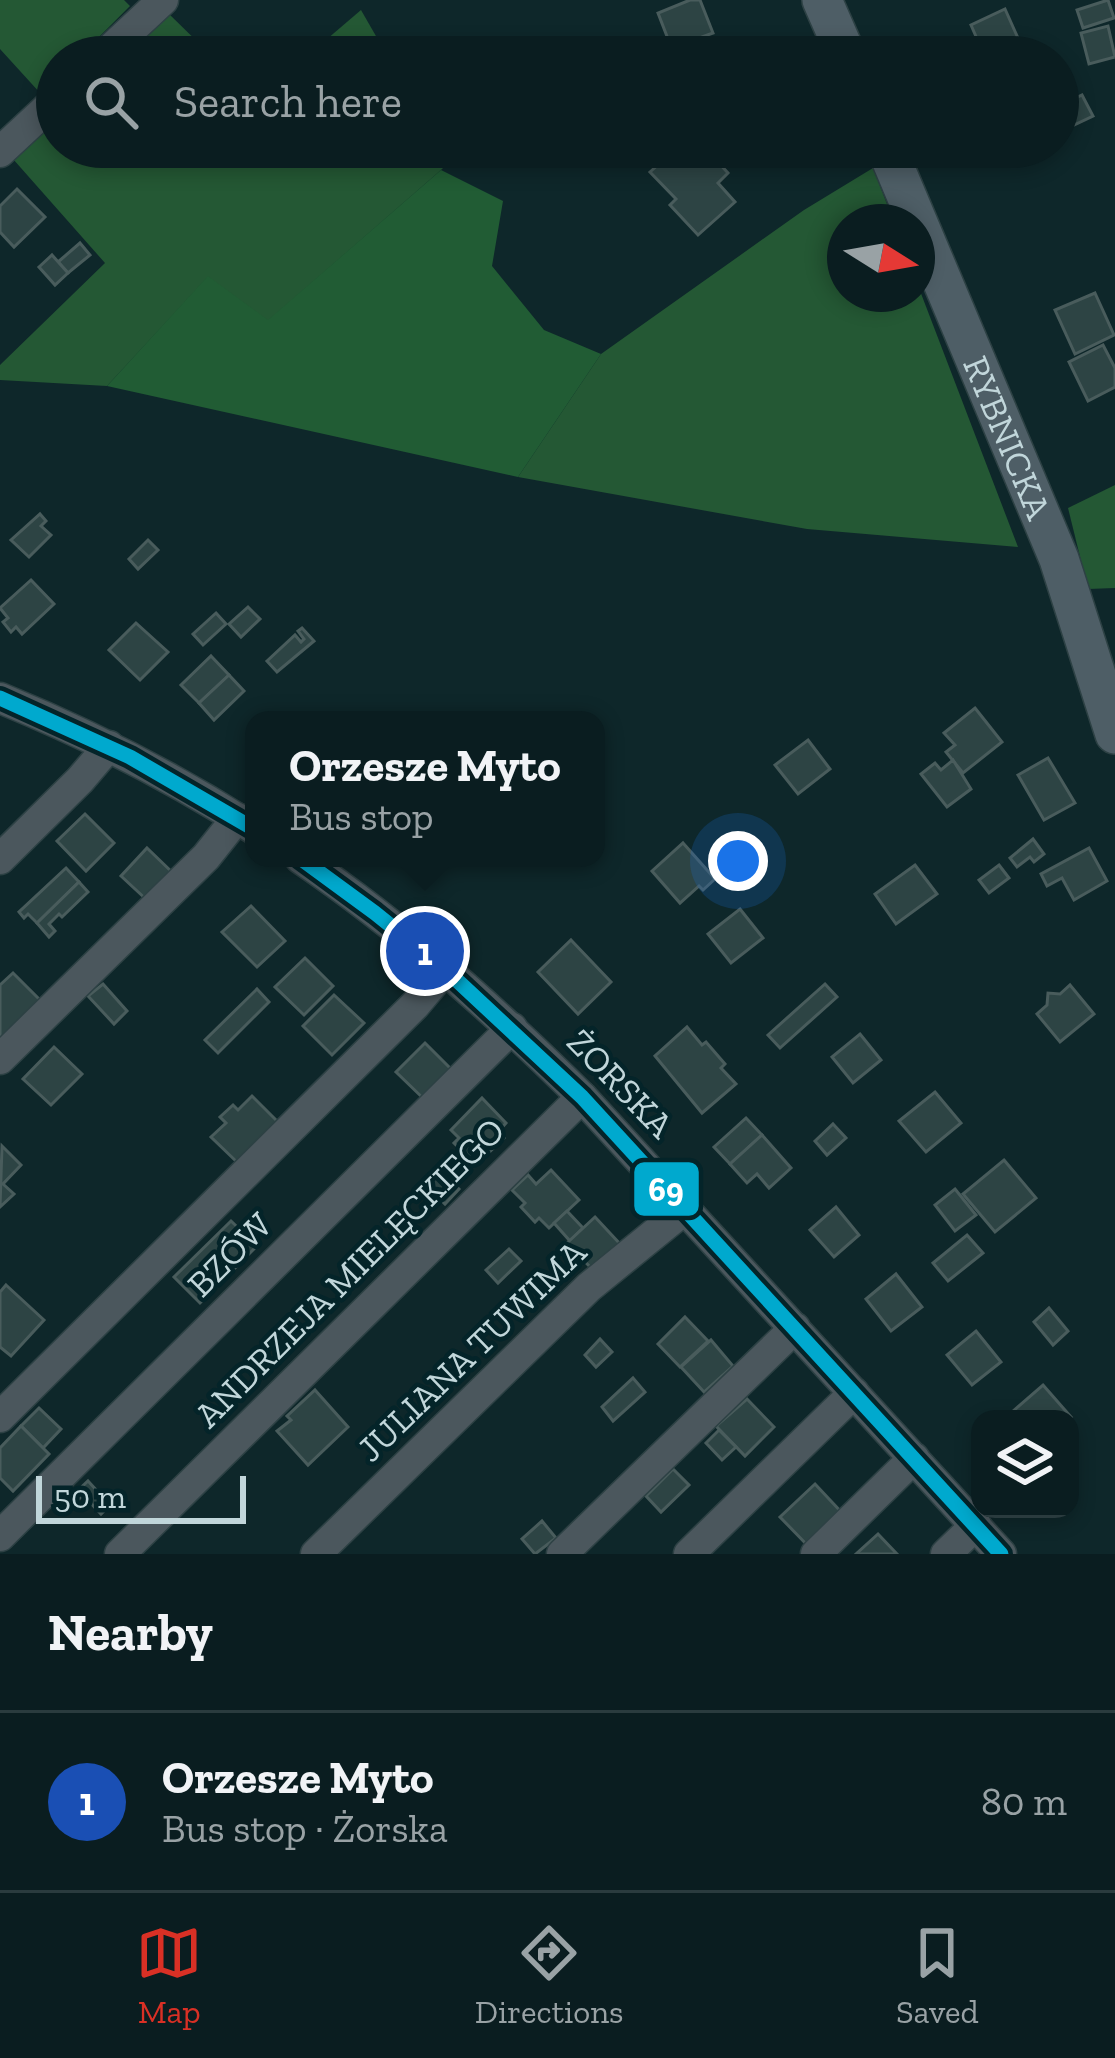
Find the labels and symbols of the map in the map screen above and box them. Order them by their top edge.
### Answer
north arrow [827,204,935,312]
street label: RYBNICKA [954,350,1061,526]
your location [708,831,768,891]
pin: 1 [386,906,464,996]
street label: ŻORSKA [559,1020,683,1147]
street label: ANDRZEJA MIELĘCKIEGO [186,1109,513,1436]
line badge: 69 [632,1160,701,1218]
text: 69 [648,1170,684,1209]
street label: BZÓW [178,1203,281,1305]
street label: JULIANA TUWIMA [348,1230,595,1470]
scale bar [36,1470,246,1523]

